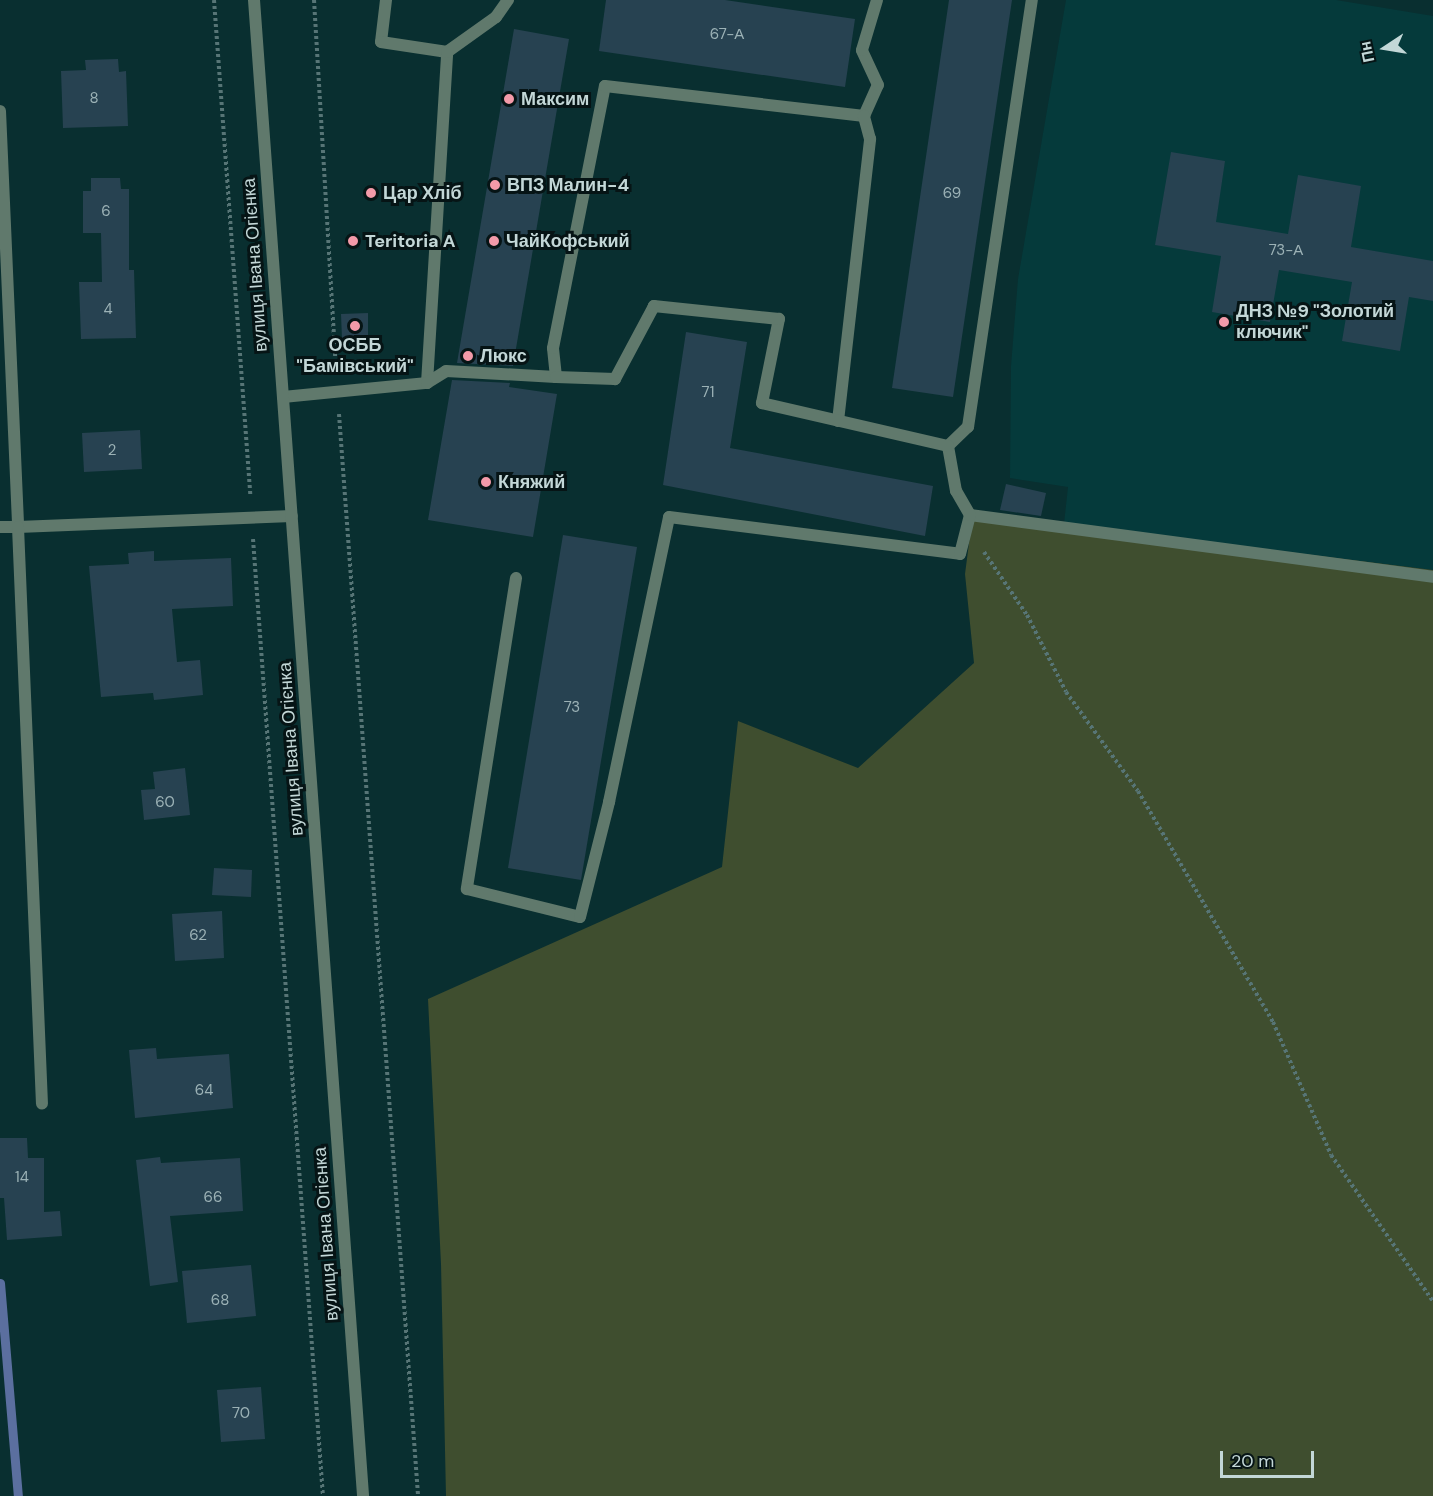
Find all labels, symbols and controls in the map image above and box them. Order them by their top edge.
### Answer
north arrow [1355,18,1415,78]
house number: 67-А [710,26,744,44]
text: Пн [1354,39,1379,64]
place label: Максим [521,88,589,110]
house number: 8 [89,90,99,108]
marker: Максим [502,92,516,106]
place label: ВПЗ Малин-4 [507,174,629,196]
street label: вулиця Івана Огієнка [238,177,272,353]
marker: ВПЗ Малин-4 [488,178,502,192]
place label: Цар Хліб [383,182,462,204]
house number: 69 [943,185,961,203]
marker: Цар Хліб [364,186,378,200]
house number: 6 [101,203,111,221]
place label: Teritoria A [365,230,456,252]
place label: ЧайКофський [506,230,630,252]
marker: Teritoria A [346,234,360,248]
marker: ЧайКофський [487,234,501,248]
house number: 73-А [1269,242,1303,260]
house number: 4 [103,301,113,319]
place label: ДНЗ №9 "Золотий ключик" [1236,301,1394,344]
marker: ДНЗ №9 "Золотий ключик" [1217,315,1231,329]
marker: ОСББ "Бамівський" [348,319,362,333]
place label: ОСББ "Бамівський" [296,335,414,378]
place label: Люкс [480,345,527,367]
marker: Люкс [461,349,475,363]
house number: 71 [702,384,714,402]
house number: 2 [108,442,116,460]
place label: Княжий [498,471,565,493]
marker: Княжий [479,475,493,489]
street label: вулиця Івана Огієнка [274,661,308,837]
house number: 73 [564,699,580,717]
house number: 60 [155,794,175,812]
house number: 62 [189,927,207,945]
house number: 64 [195,1082,213,1100]
street label: вулиця Івана Огієнка [309,1146,343,1322]
house number: 14 [15,1169,29,1187]
house number: 66 [204,1189,222,1207]
house number: 68 [211,1292,229,1310]
house number: 70 [232,1405,250,1423]
scale bar [1223,1439,1318,1477]
text: 20 m [1231,1449,1274,1473]

